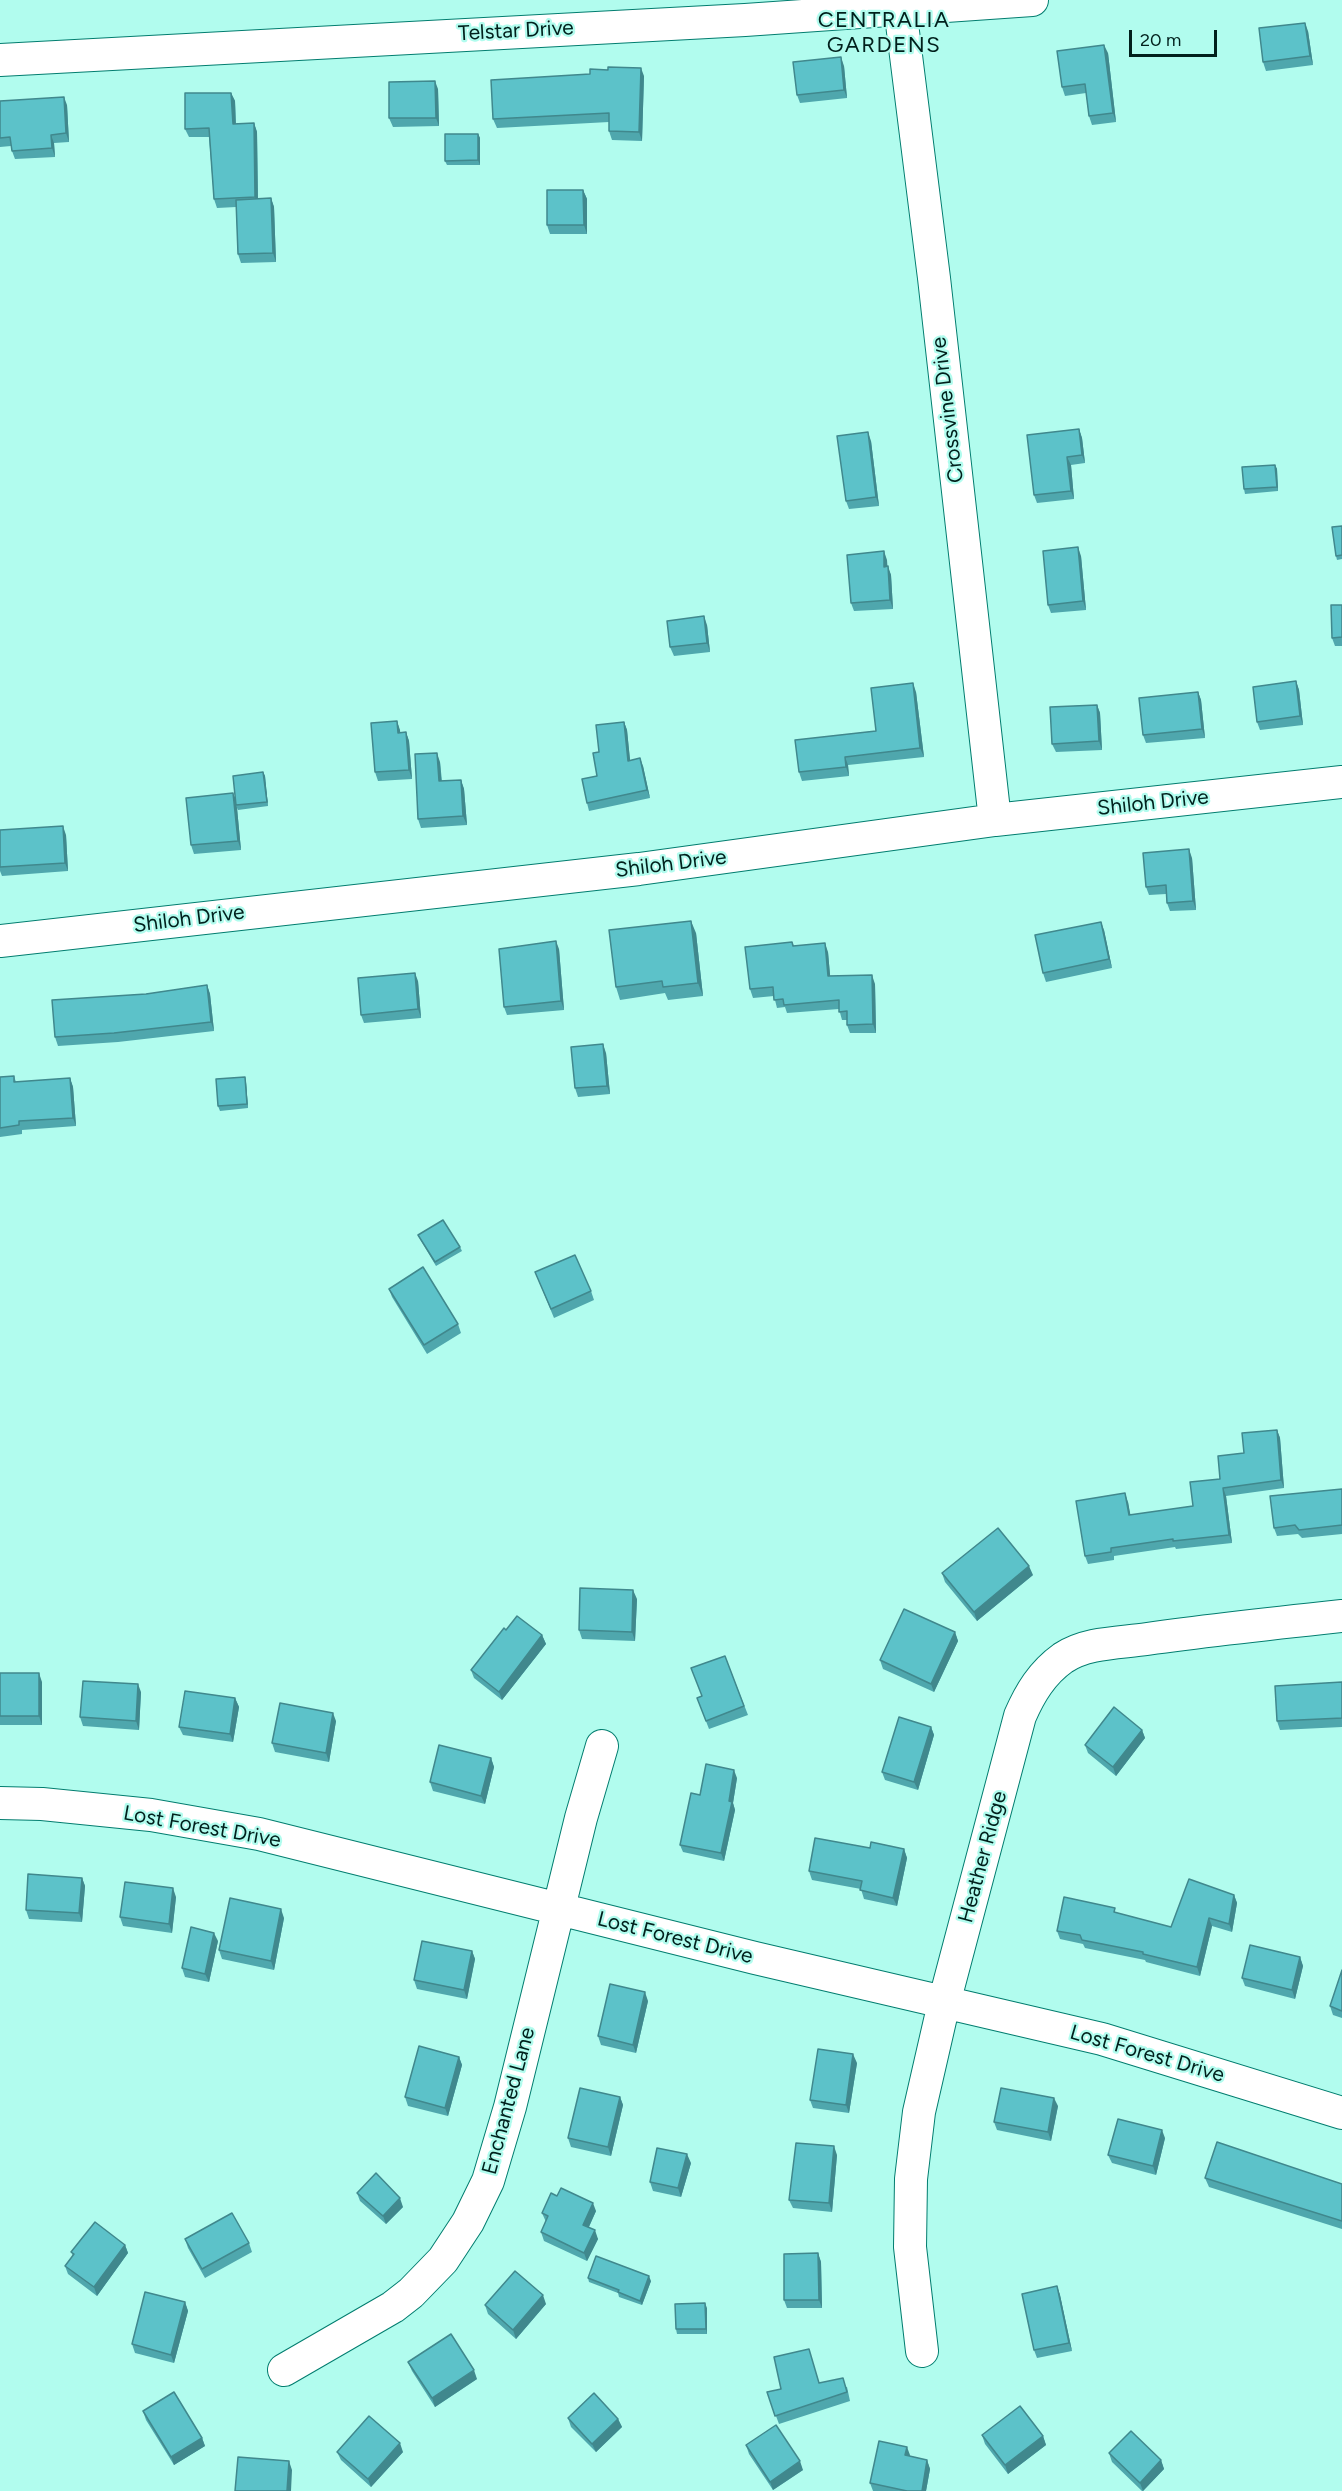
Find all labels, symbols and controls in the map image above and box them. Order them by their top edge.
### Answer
district label: CENTRALIA GARDENS [818,8,950,60]
street label: Telstar Drive [458,15,574,47]
scale bar [1132,18,1220,56]
text: 20 m [1140,29,1181,51]
street label: Crossvine Drive [927,336,969,484]
street label: Shiloh Drive [1096,785,1210,821]
street label: Shiloh Drive [614,845,728,883]
street label: Shiloh Drive [132,900,246,938]
street label: Heather Ridge [953,1788,1013,1926]
street label: Lost Forest Drive [121,1801,283,1853]
street label: Lost Forest Drive [595,1906,755,1970]
street label: Lost Forest Drive [1067,2020,1227,2088]
street label: Enchanted Lane [477,2025,541,2177]

